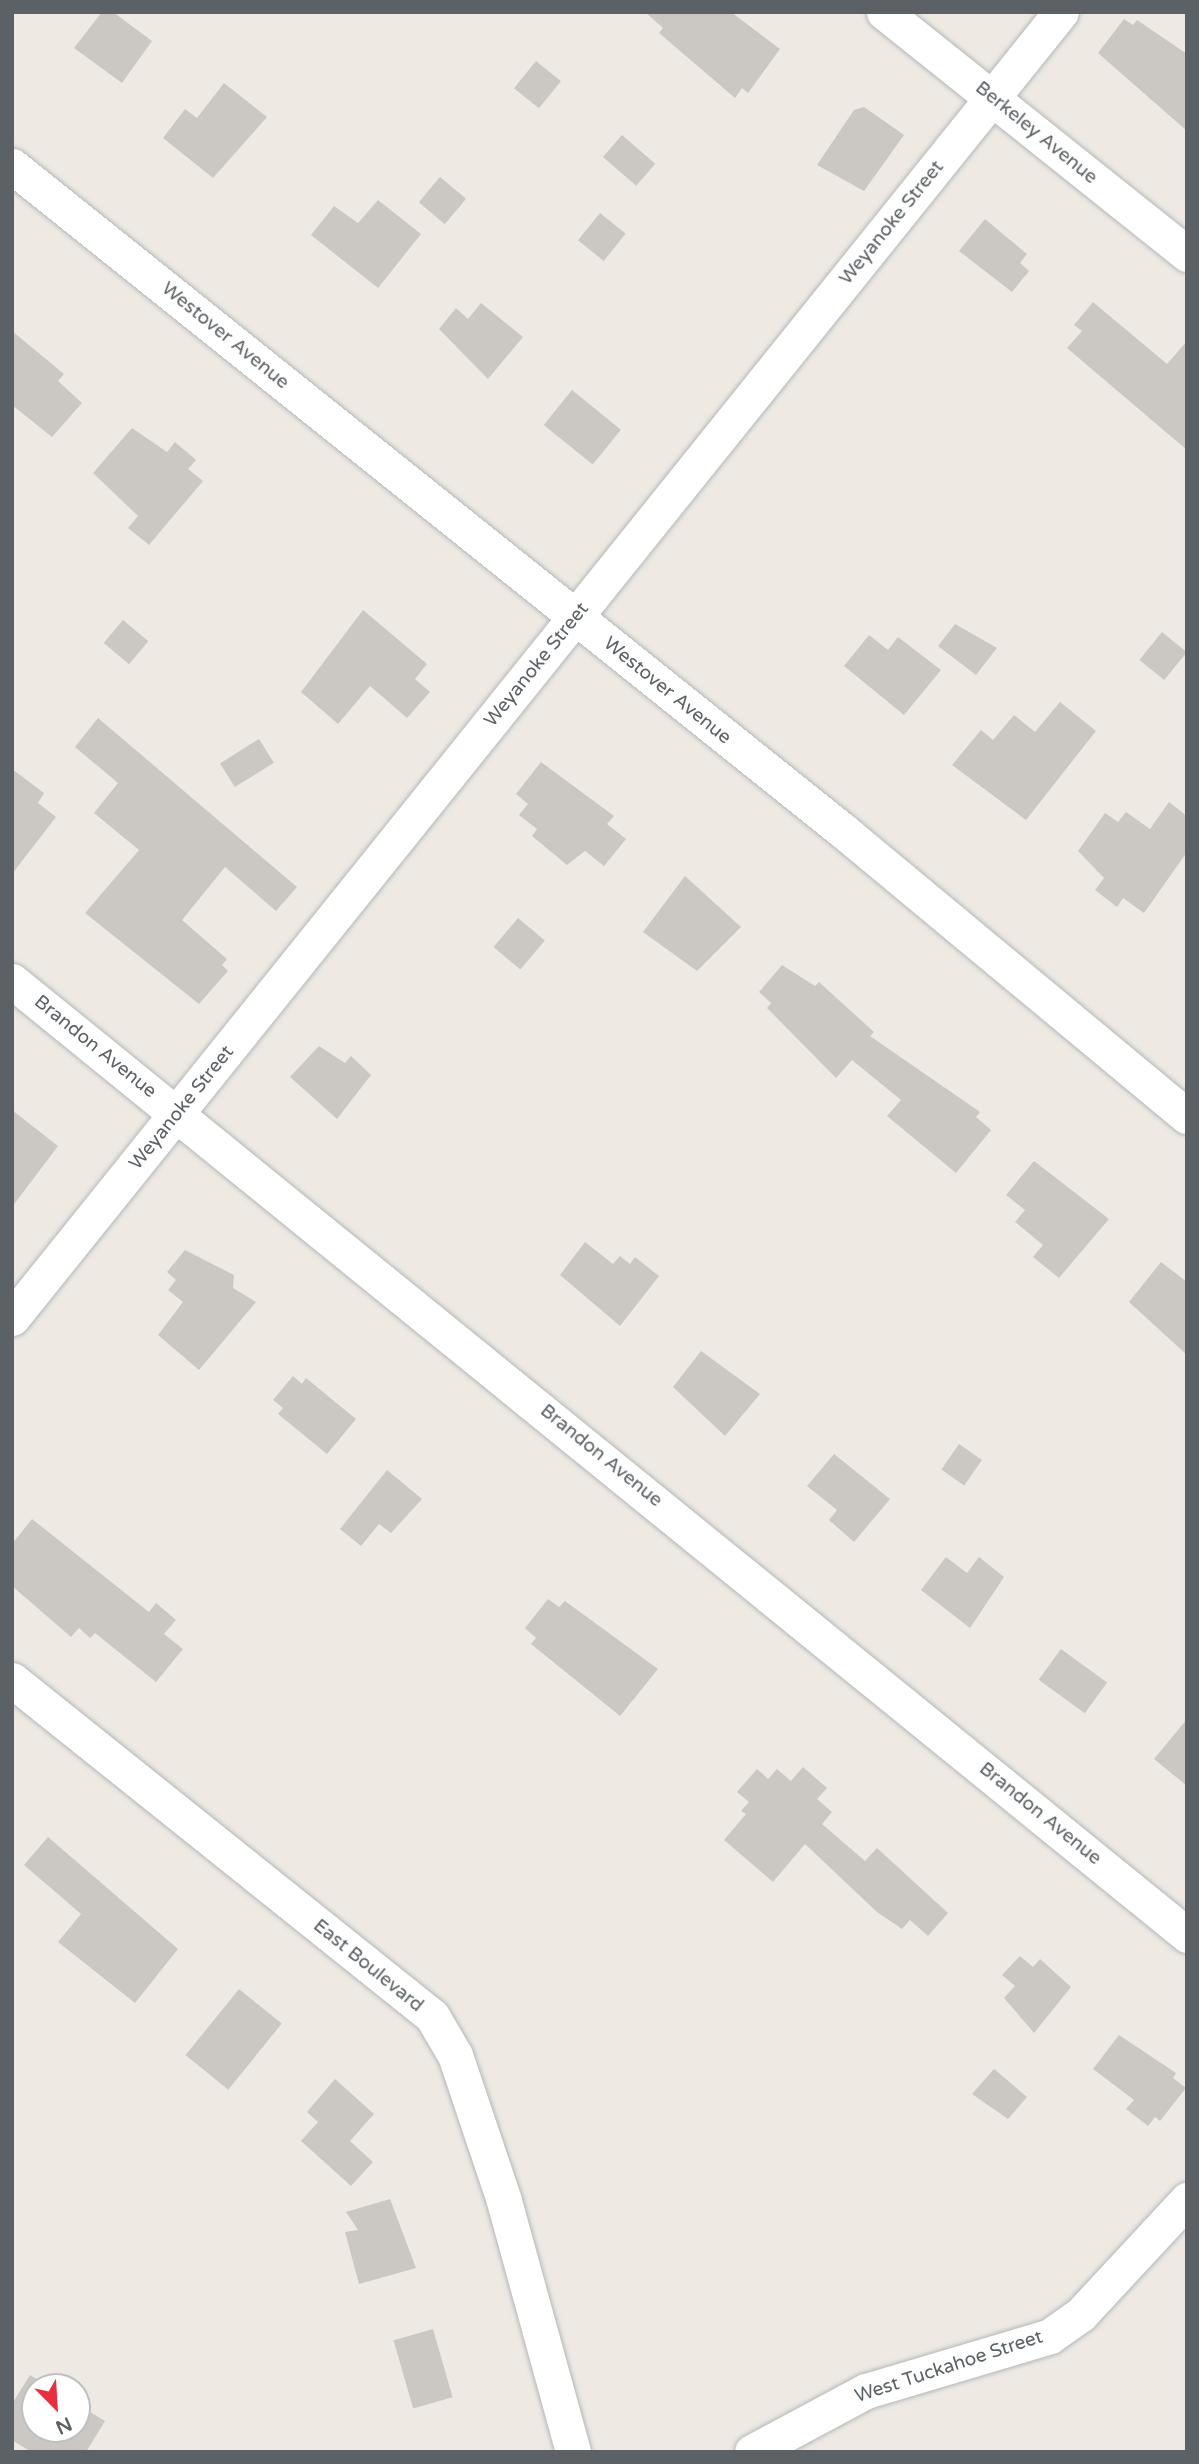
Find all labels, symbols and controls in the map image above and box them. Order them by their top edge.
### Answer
street label: Berkeley Avenue [970,77,1102,189]
street label: Weyanoke Street [835,156,949,290]
street label: Westover Avenue [157,278,293,394]
street label: Weyanoke Street [480,598,594,732]
street label: Westover Avenue [599,633,735,749]
street label: Brandon Avenue [29,991,161,1103]
street label: Weyanoke Street [125,1041,239,1175]
street label: Brandon Avenue [535,1400,667,1512]
street label: Brandon Avenue [974,1758,1106,1870]
street label: East Boulevard [308,1915,428,2017]
street label: West Tuckahoe Street [852,2326,1046,2408]
north arrow [21,2373,91,2443]
text: N [52,2412,75,2439]

